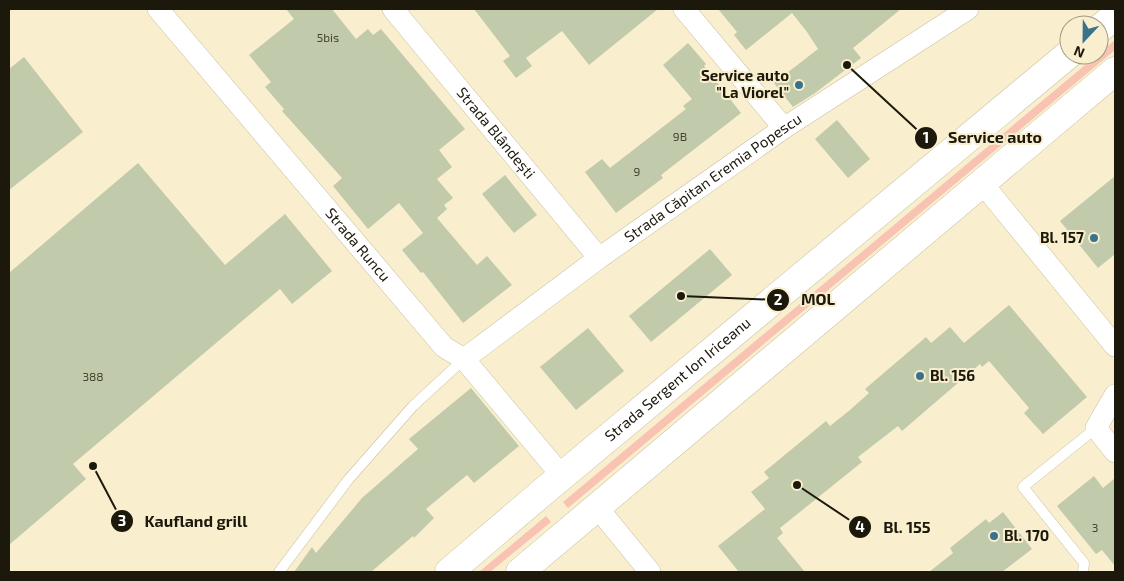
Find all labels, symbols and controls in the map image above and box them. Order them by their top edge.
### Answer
north arrow [1059,15,1109,65]
house number: 5bis [317,30,339,44]
text: N [1071,43,1087,62]
place label: Service auto "La Viorel" [701,66,789,101]
marker: Service auto "La Viorel" [793,79,805,91]
street label: Strada Blândești [453,83,539,182]
street label: Strada Căpitan Eremia Popescu [620,109,805,245]
callout: Service auto [913,122,1052,153]
text: Service auto [948,127,1042,146]
text: 1 [923,128,929,146]
house number: 9B [673,129,687,143]
house number: 9 [634,164,641,178]
street label: Strada Runcu [322,204,395,285]
place label: Bl. 157 [1040,228,1084,246]
marker: Bl. 157 [1088,232,1100,244]
callout: MOL [766,284,845,315]
text: MOL [801,289,836,308]
text: 2 [774,290,783,308]
street label: Strada Sergent Ion Iriceanu [601,313,754,445]
place label: Bl. 156 [930,366,975,384]
house number: 388 [82,369,104,383]
marker: Bl. 156 [914,370,926,382]
callout: Kaufland grill [109,506,257,537]
text: 3 [118,511,126,529]
text: Kaufland grill [144,511,248,530]
callout: Bl. 155 [848,511,940,542]
text: 4 [855,517,865,535]
text: Bl. 155 [883,517,931,536]
house number: 3 [1092,520,1098,534]
place label: Bl. 170 [1004,526,1049,544]
marker: Bl. 170 [988,530,1000,542]

